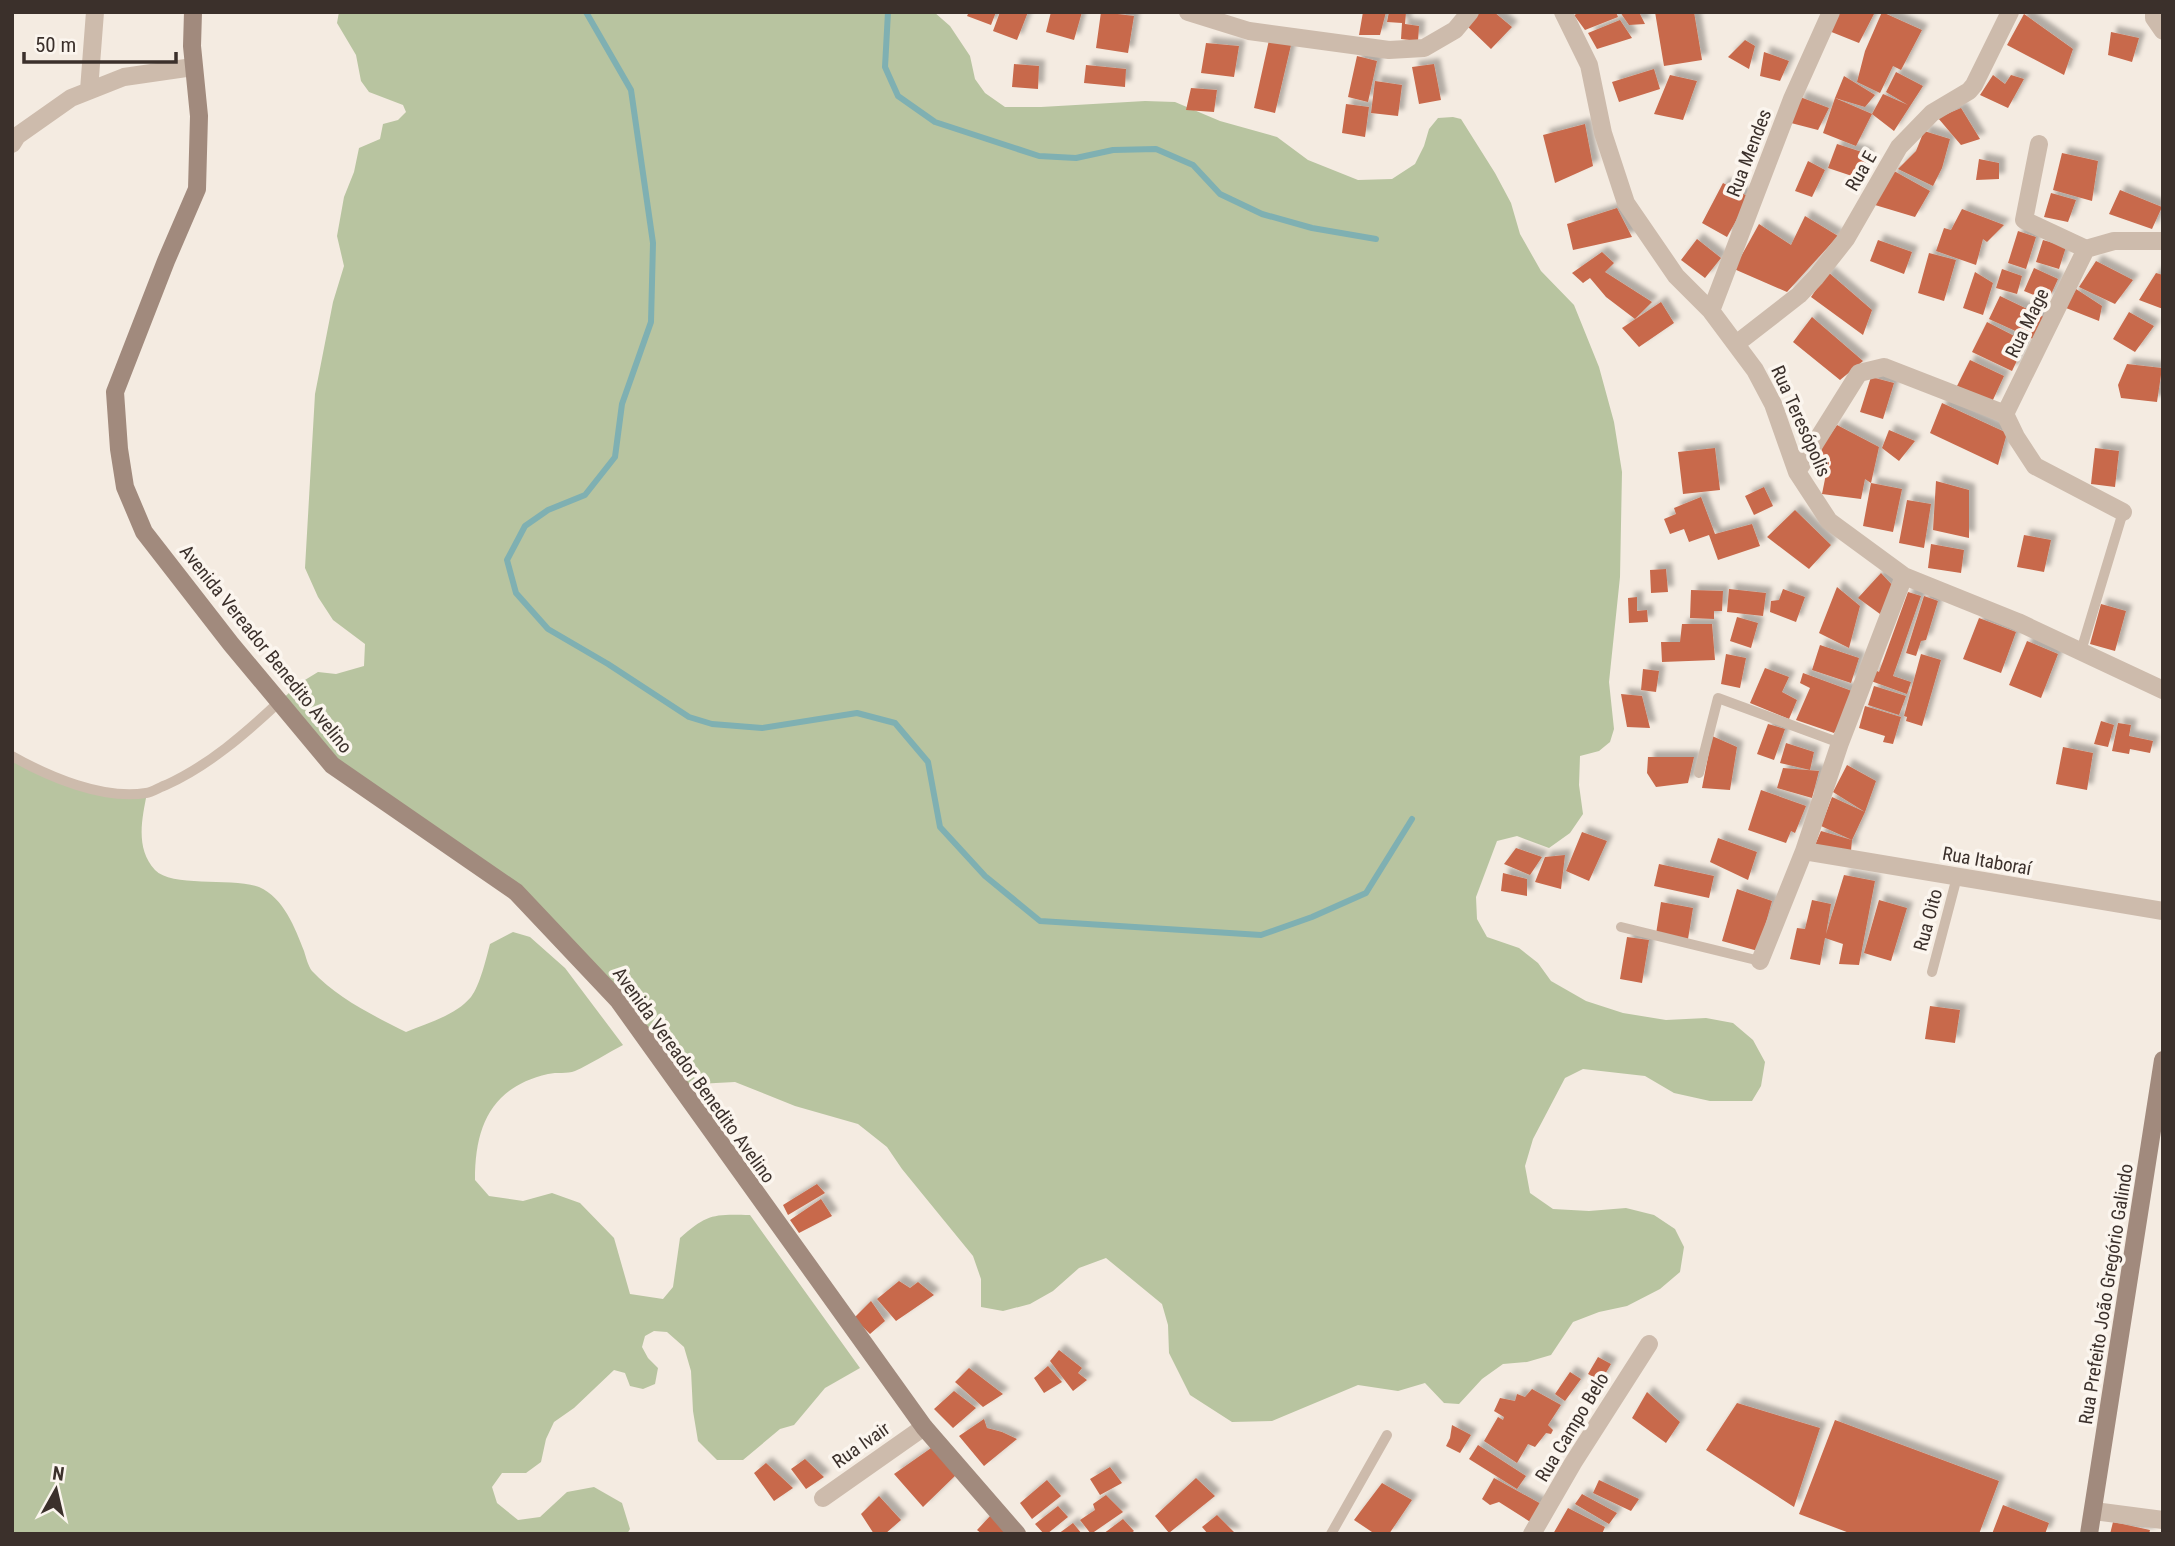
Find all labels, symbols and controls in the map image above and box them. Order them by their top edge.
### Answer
scale bar [24,21,177,65]
text: 50 m [35,33,76,57]
street label: Rua Mendes [1722,106,1776,200]
street label: Rua E [1840,147,1882,195]
street label: Rua Mage [2000,284,2054,362]
street label: Rua Teresópolis [1766,362,1836,480]
street label: Avenida Vereador Benedito Avelino [175,540,357,758]
street label: Rua Itaboraí [1941,842,2035,880]
street label: Rua Oito [1909,886,1947,954]
street label: Avenida Vereador Benedito Avelino [608,963,780,1187]
street label: Rua Prefeito João Gregório Galindo [2074,1162,2138,1426]
street label: Rua Campo Belo [1530,1368,1614,1486]
street label: Rua Ivair [828,1417,894,1473]
north arrow [21,1455,91,1525]
text: N [51,1461,66,1486]

